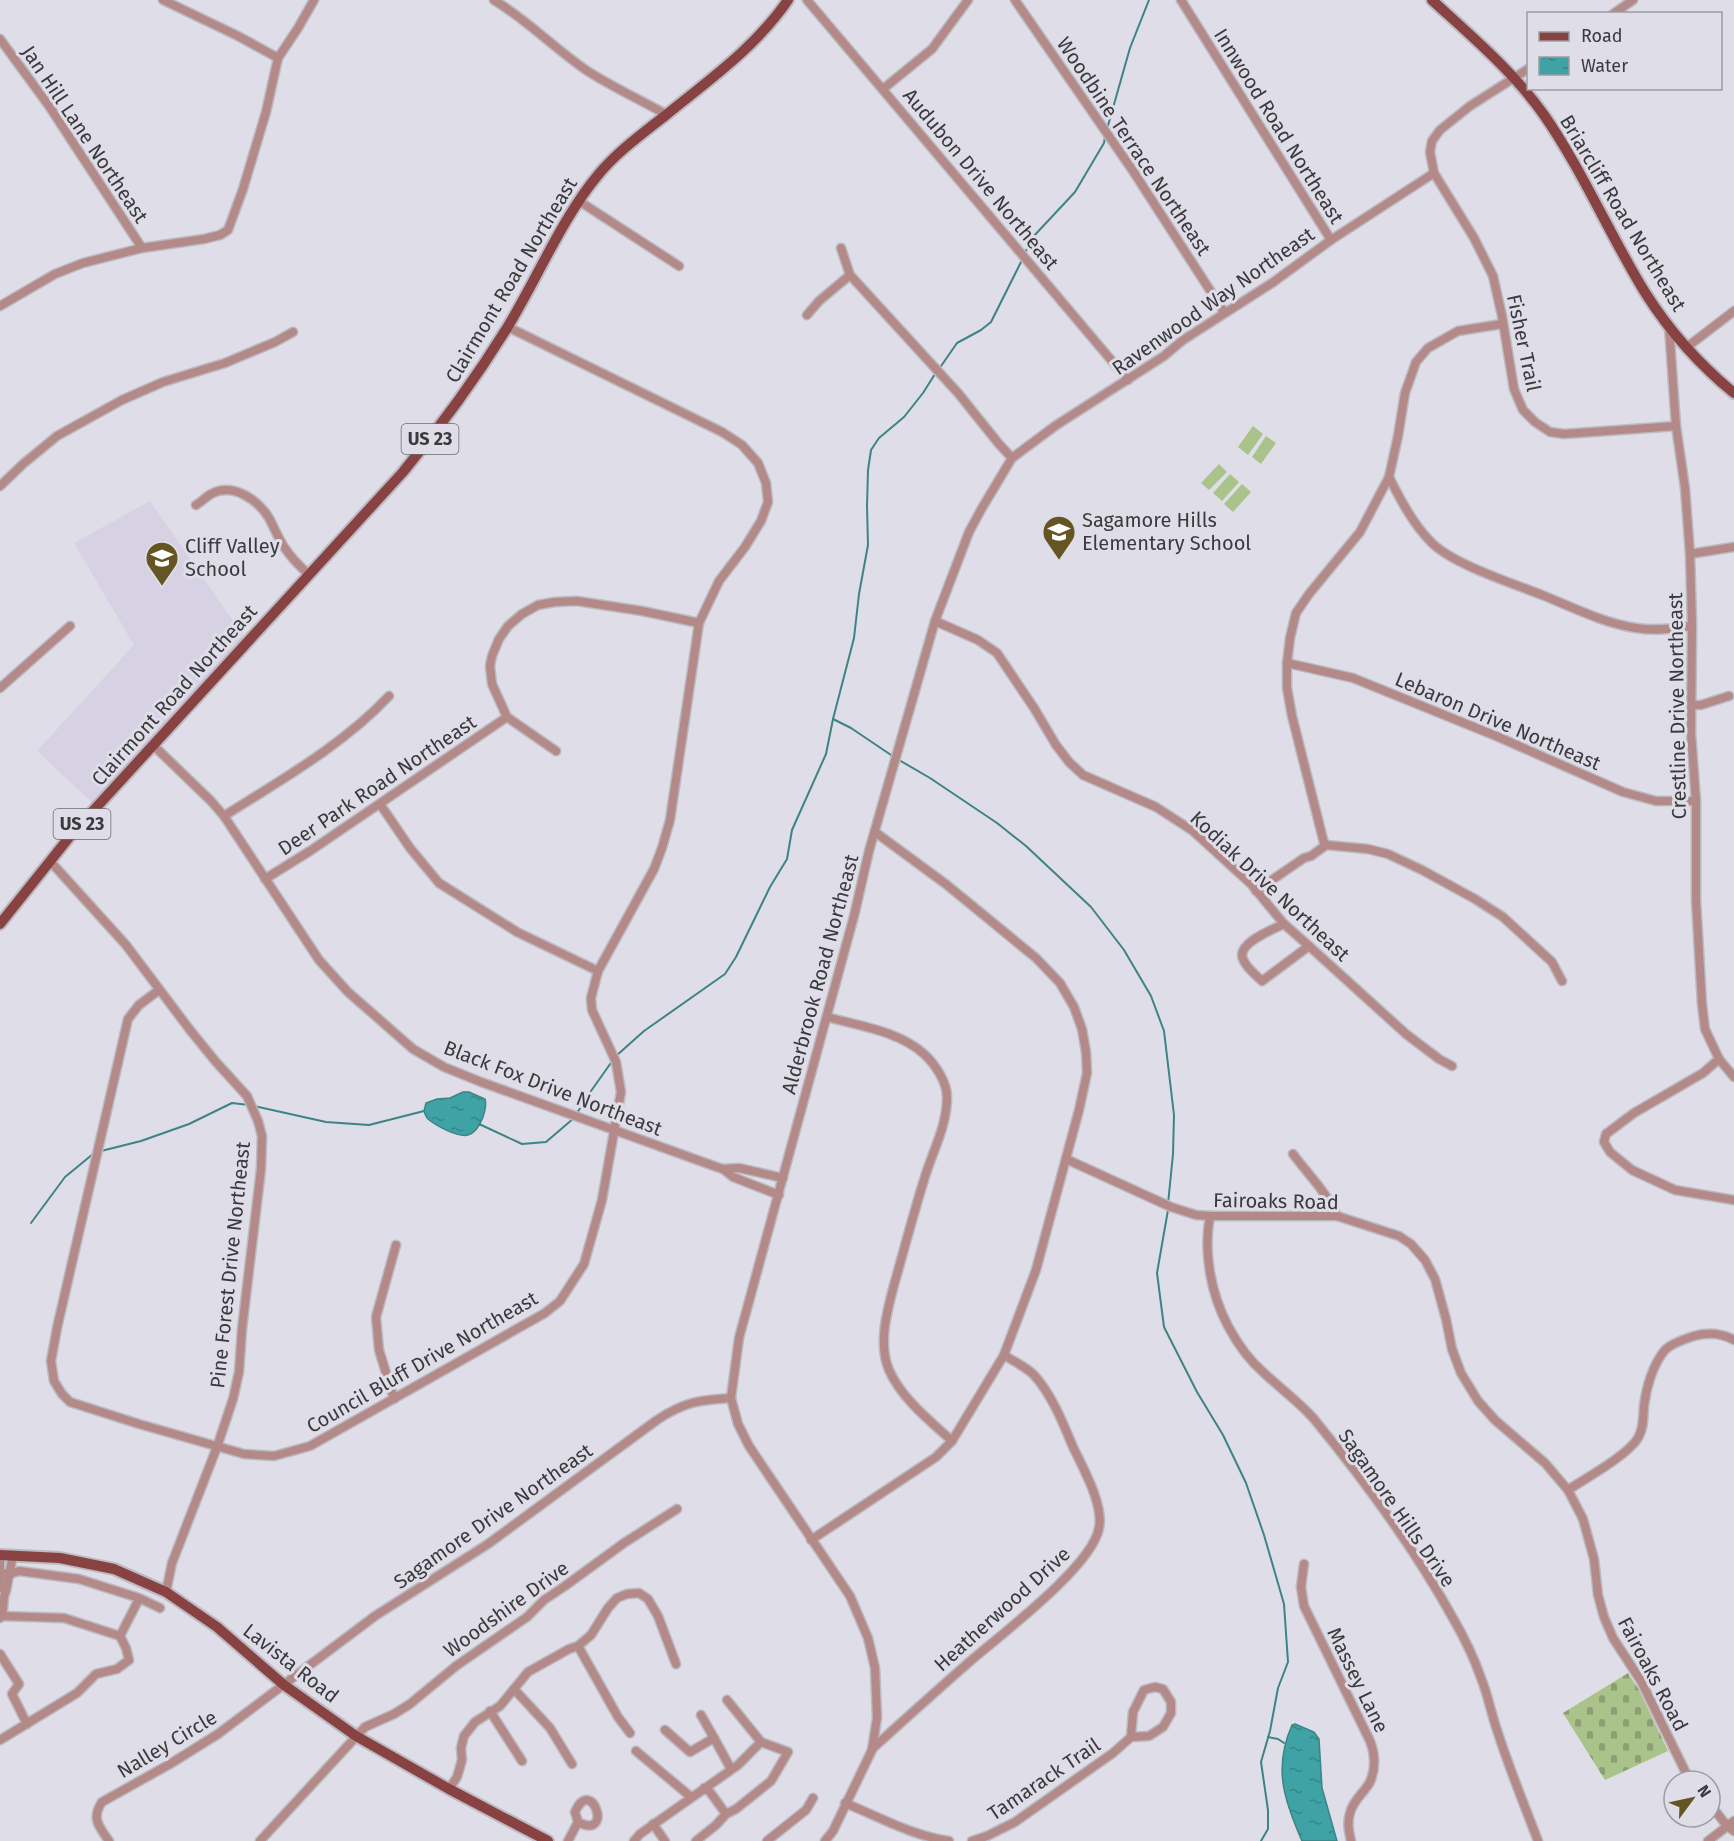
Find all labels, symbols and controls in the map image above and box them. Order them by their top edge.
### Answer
legend [1527,12,1722,90]
street label: Innwood Road Northeast [1209,24,1349,229]
text: Road [1581,25,1623,47]
street label: Woodbine Terrace Northeast [1052,32,1217,260]
street label: Jan Hill Lane Northeast [17,41,154,228]
text: Water [1581,55,1628,77]
street label: Audubon Drive Northeast [898,83,1064,275]
street label: Briarcliff Road Northeast [1555,111,1692,316]
street label: Clairmont Road Northeast [440,172,582,387]
street label: Ravenwood Way Northeast [1107,221,1319,380]
street label: Fisher Trail [1502,292,1546,394]
road number: US 23 [402,424,458,454]
place label: Sagamore Hills Elementary School [1082,508,1251,555]
school or university icon: Sagamore Hills Elementary School [1041,514,1077,561]
place label: Cliff Valley School [185,534,280,581]
school or university icon: Cliff Valley School [144,540,180,587]
street label: Crestline Drive Northeast [1663,592,1691,820]
street label: Clairmont Road Northeast [86,599,262,791]
street label: Lebaron Drive Northeast [1392,667,1605,776]
street label: Deer Park Road Northeast [273,709,481,860]
street label: Kodiak Drive Northeast [1185,806,1355,967]
road number: US 23 [54,809,110,839]
street label: Alderbrook Road Northeast [776,851,864,1096]
street label: Black Fox Drive Northeast [441,1035,666,1141]
street label: Pine Forest Drive Northeast [205,1140,255,1390]
street label: Fairoaks Road [1213,1188,1339,1214]
street label: Council Bluff Drive Northeast [302,1286,542,1438]
street label: Sagamore Hills Drive [1334,1424,1460,1592]
street label: Sagamore Drive Northeast [389,1438,597,1594]
street label: Heatherwood Drive [929,1542,1075,1676]
street label: Woodshire Drive [439,1556,573,1662]
street label: Fairoaks Road [1613,1613,1693,1735]
street label: Lavista Road [238,1618,344,1708]
street label: Massey Lane [1322,1624,1394,1736]
street label: Nalley Circle [113,1705,221,1783]
street label: Tamarack Trail [983,1733,1105,1825]
north arrow [1662,1769,1722,1829]
text: N [1693,1781,1715,1801]

